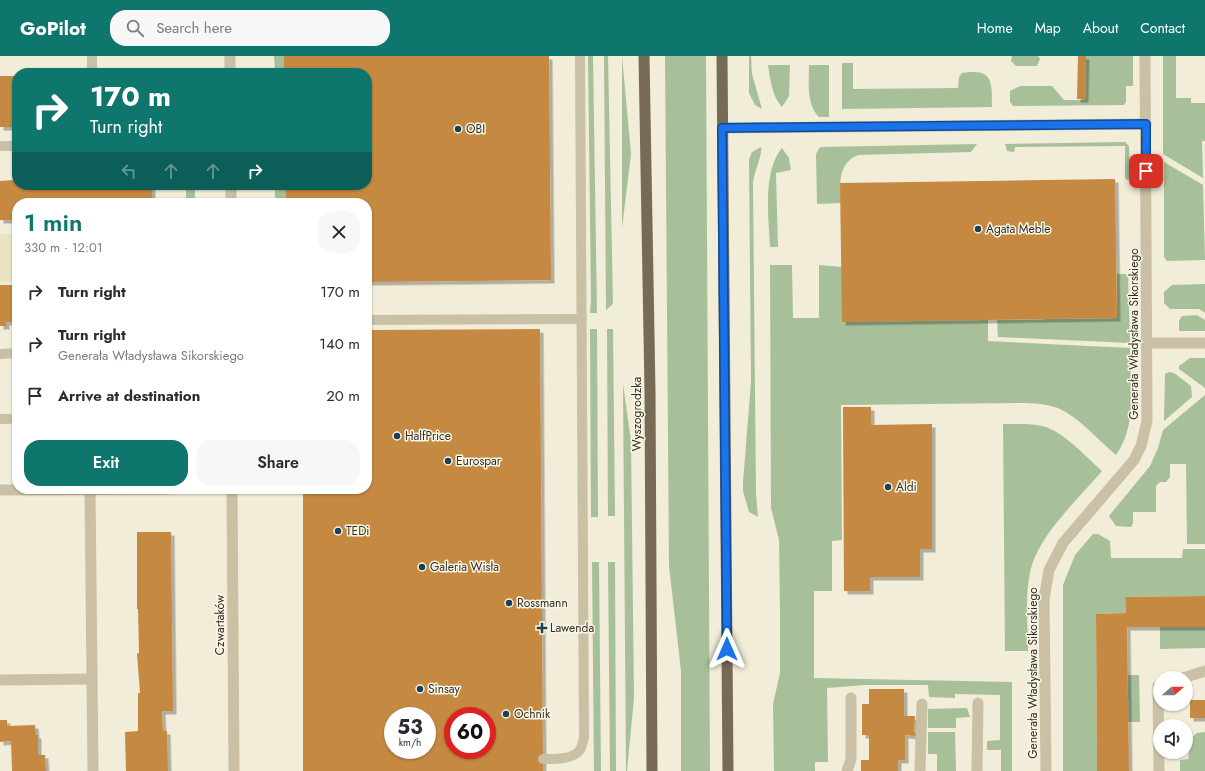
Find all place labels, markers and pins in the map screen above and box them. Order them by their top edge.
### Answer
place label: OBI [466,120,485,138]
marker: OBI [453,124,463,134]
pin [1129,154,1163,188]
place label: Agata Meble [986,220,1050,238]
marker: Agata Meble [973,224,983,234]
place label: HalfPrice [405,427,451,445]
marker: HalfPrice [392,431,402,441]
place label: Eurospar [456,452,502,470]
marker: Eurospar [443,456,453,466]
place label: Aldi [896,478,917,496]
marker: Aldi [883,482,893,492]
place label: TEDi [346,522,369,540]
marker: TEDi [333,526,343,536]
place label: Galeria Wisła [430,558,499,576]
marker: Galeria Wisła [417,562,427,572]
place label: Rossmann [517,594,568,612]
marker: Rossmann [504,598,514,608]
place label: Lawenda [550,619,594,637]
marker: Lawenda [537,623,547,633]
place label: Sinsay [428,680,461,698]
marker: Sinsay [415,684,425,694]
place label: Ochnik [514,705,551,723]
marker: Ochnik [501,709,511,719]

